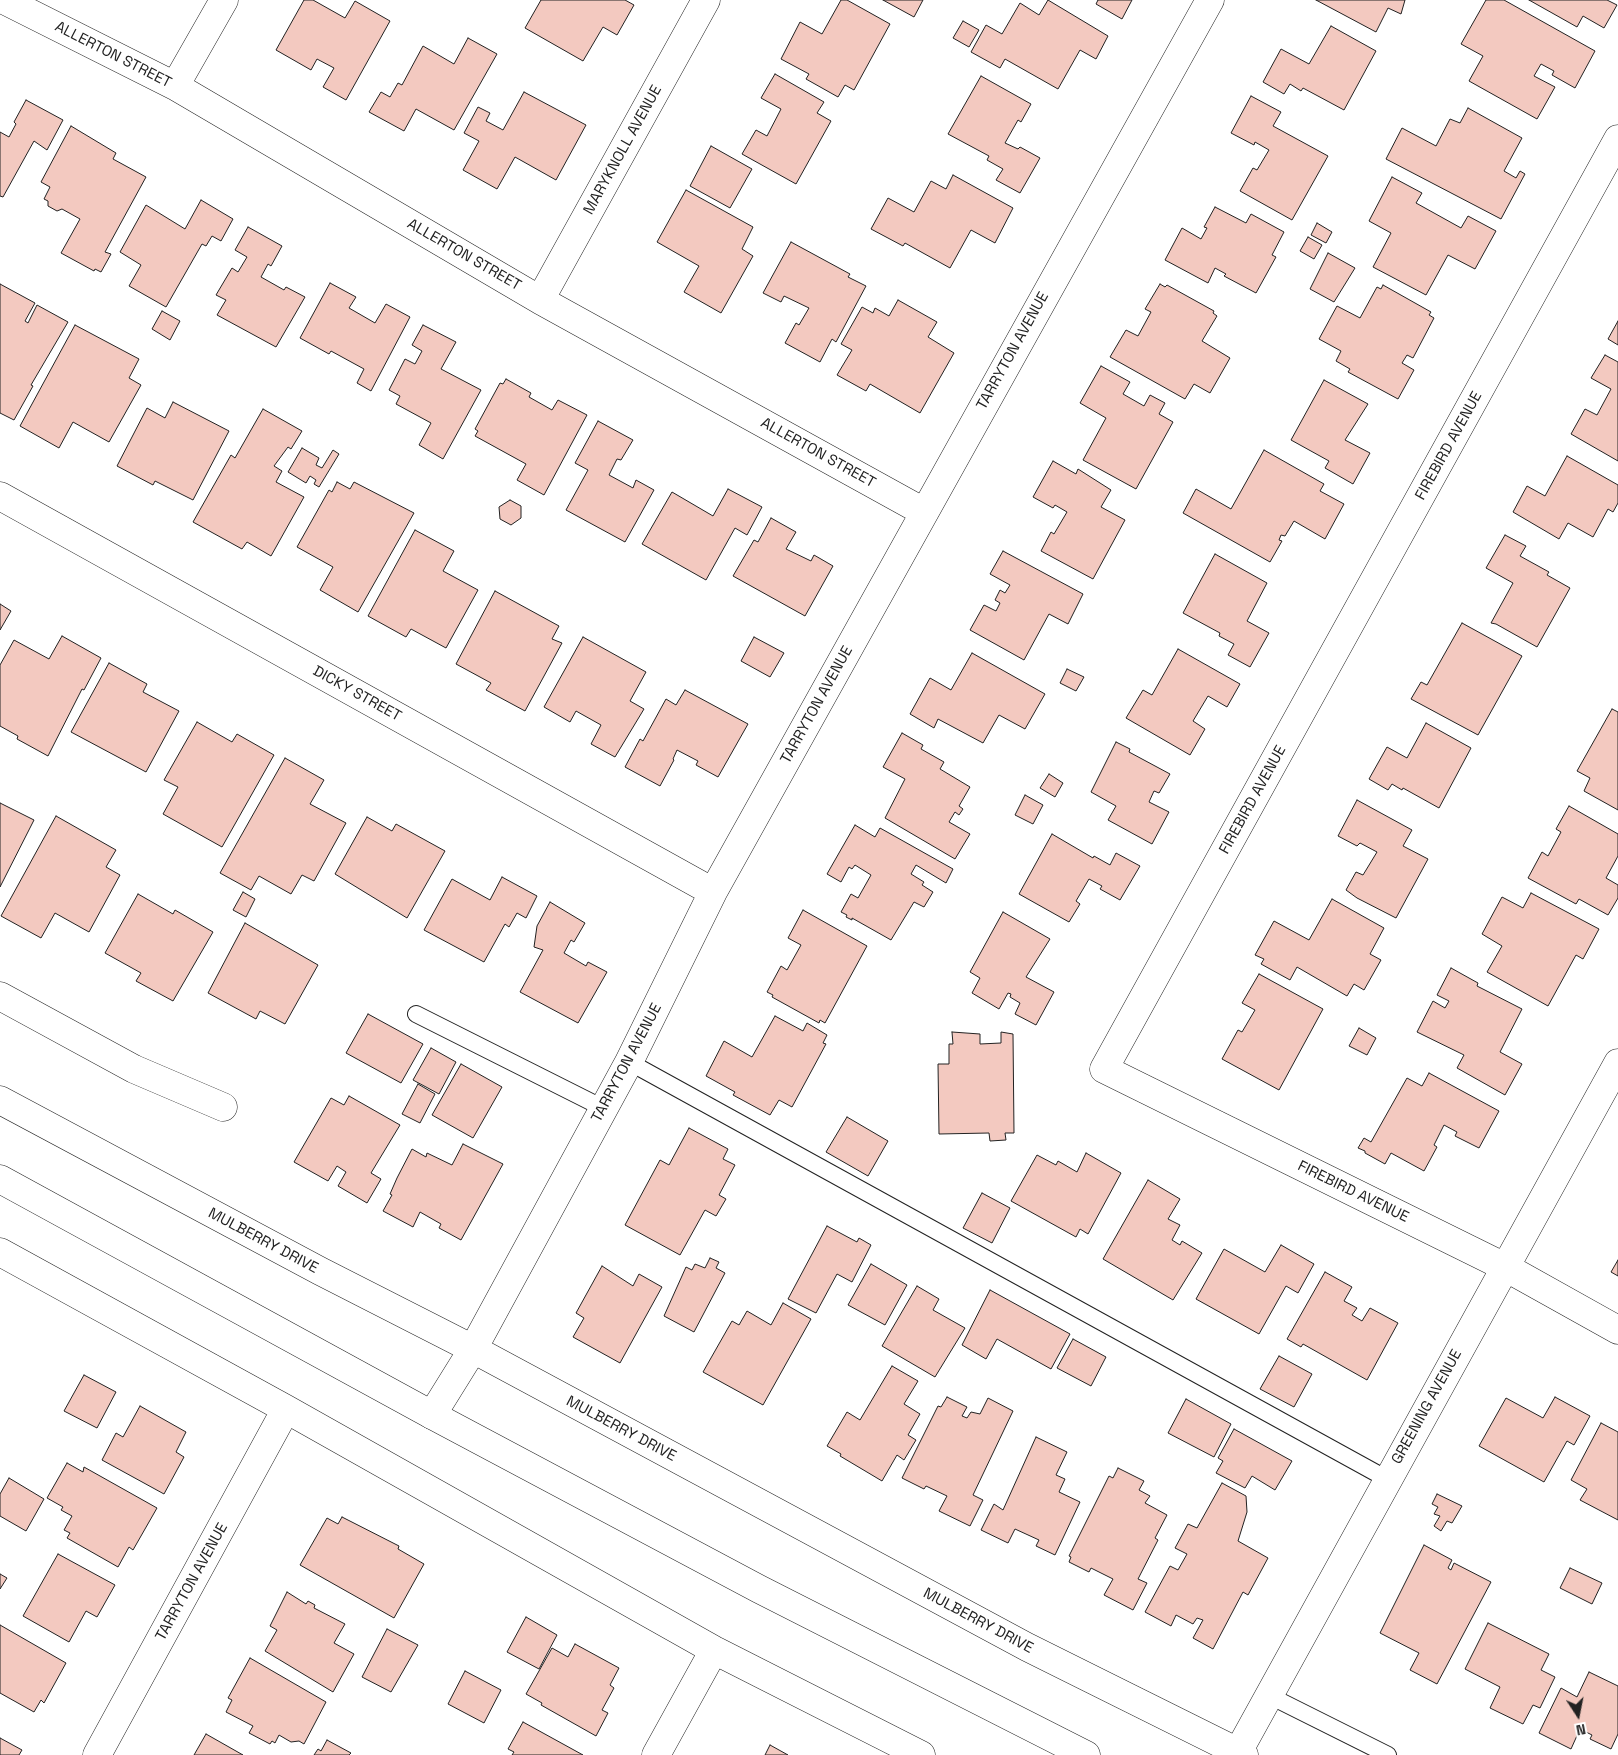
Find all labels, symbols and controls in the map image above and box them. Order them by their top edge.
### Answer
street label: ALLERTON STREET [52,18,174,92]
street label: MARYKNOLL AVENUE [580,82,666,218]
street label: ALLERTON STREET [404,215,524,295]
street label: TARRYTON AVENUE [973,289,1053,413]
street label: FIREBIRD AVENUE [1412,389,1486,503]
street label: ALLERTON STREET [757,414,879,492]
street label: TARRYTON AVENUE [777,643,857,767]
street label: DICKY STREET [310,662,404,726]
street label: FIREBIRD AVENUE [1216,743,1290,857]
street label: TARRYTON AVENUE [588,1000,666,1126]
street label: FIREBIRD AVENUE [1295,1157,1411,1227]
street label: MULBERRY DRIVE [205,1204,321,1278]
street label: GREENING AVENUE [1388,1346,1466,1468]
street label: MULBERRY DRIVE [563,1392,679,1466]
street label: TARRYTON AVENUE [152,1520,232,1644]
street label: MULBERRY DRIVE [920,1584,1036,1658]
north arrow [1553,1690,1603,1740]
text: N [1575,1720,1587,1739]

